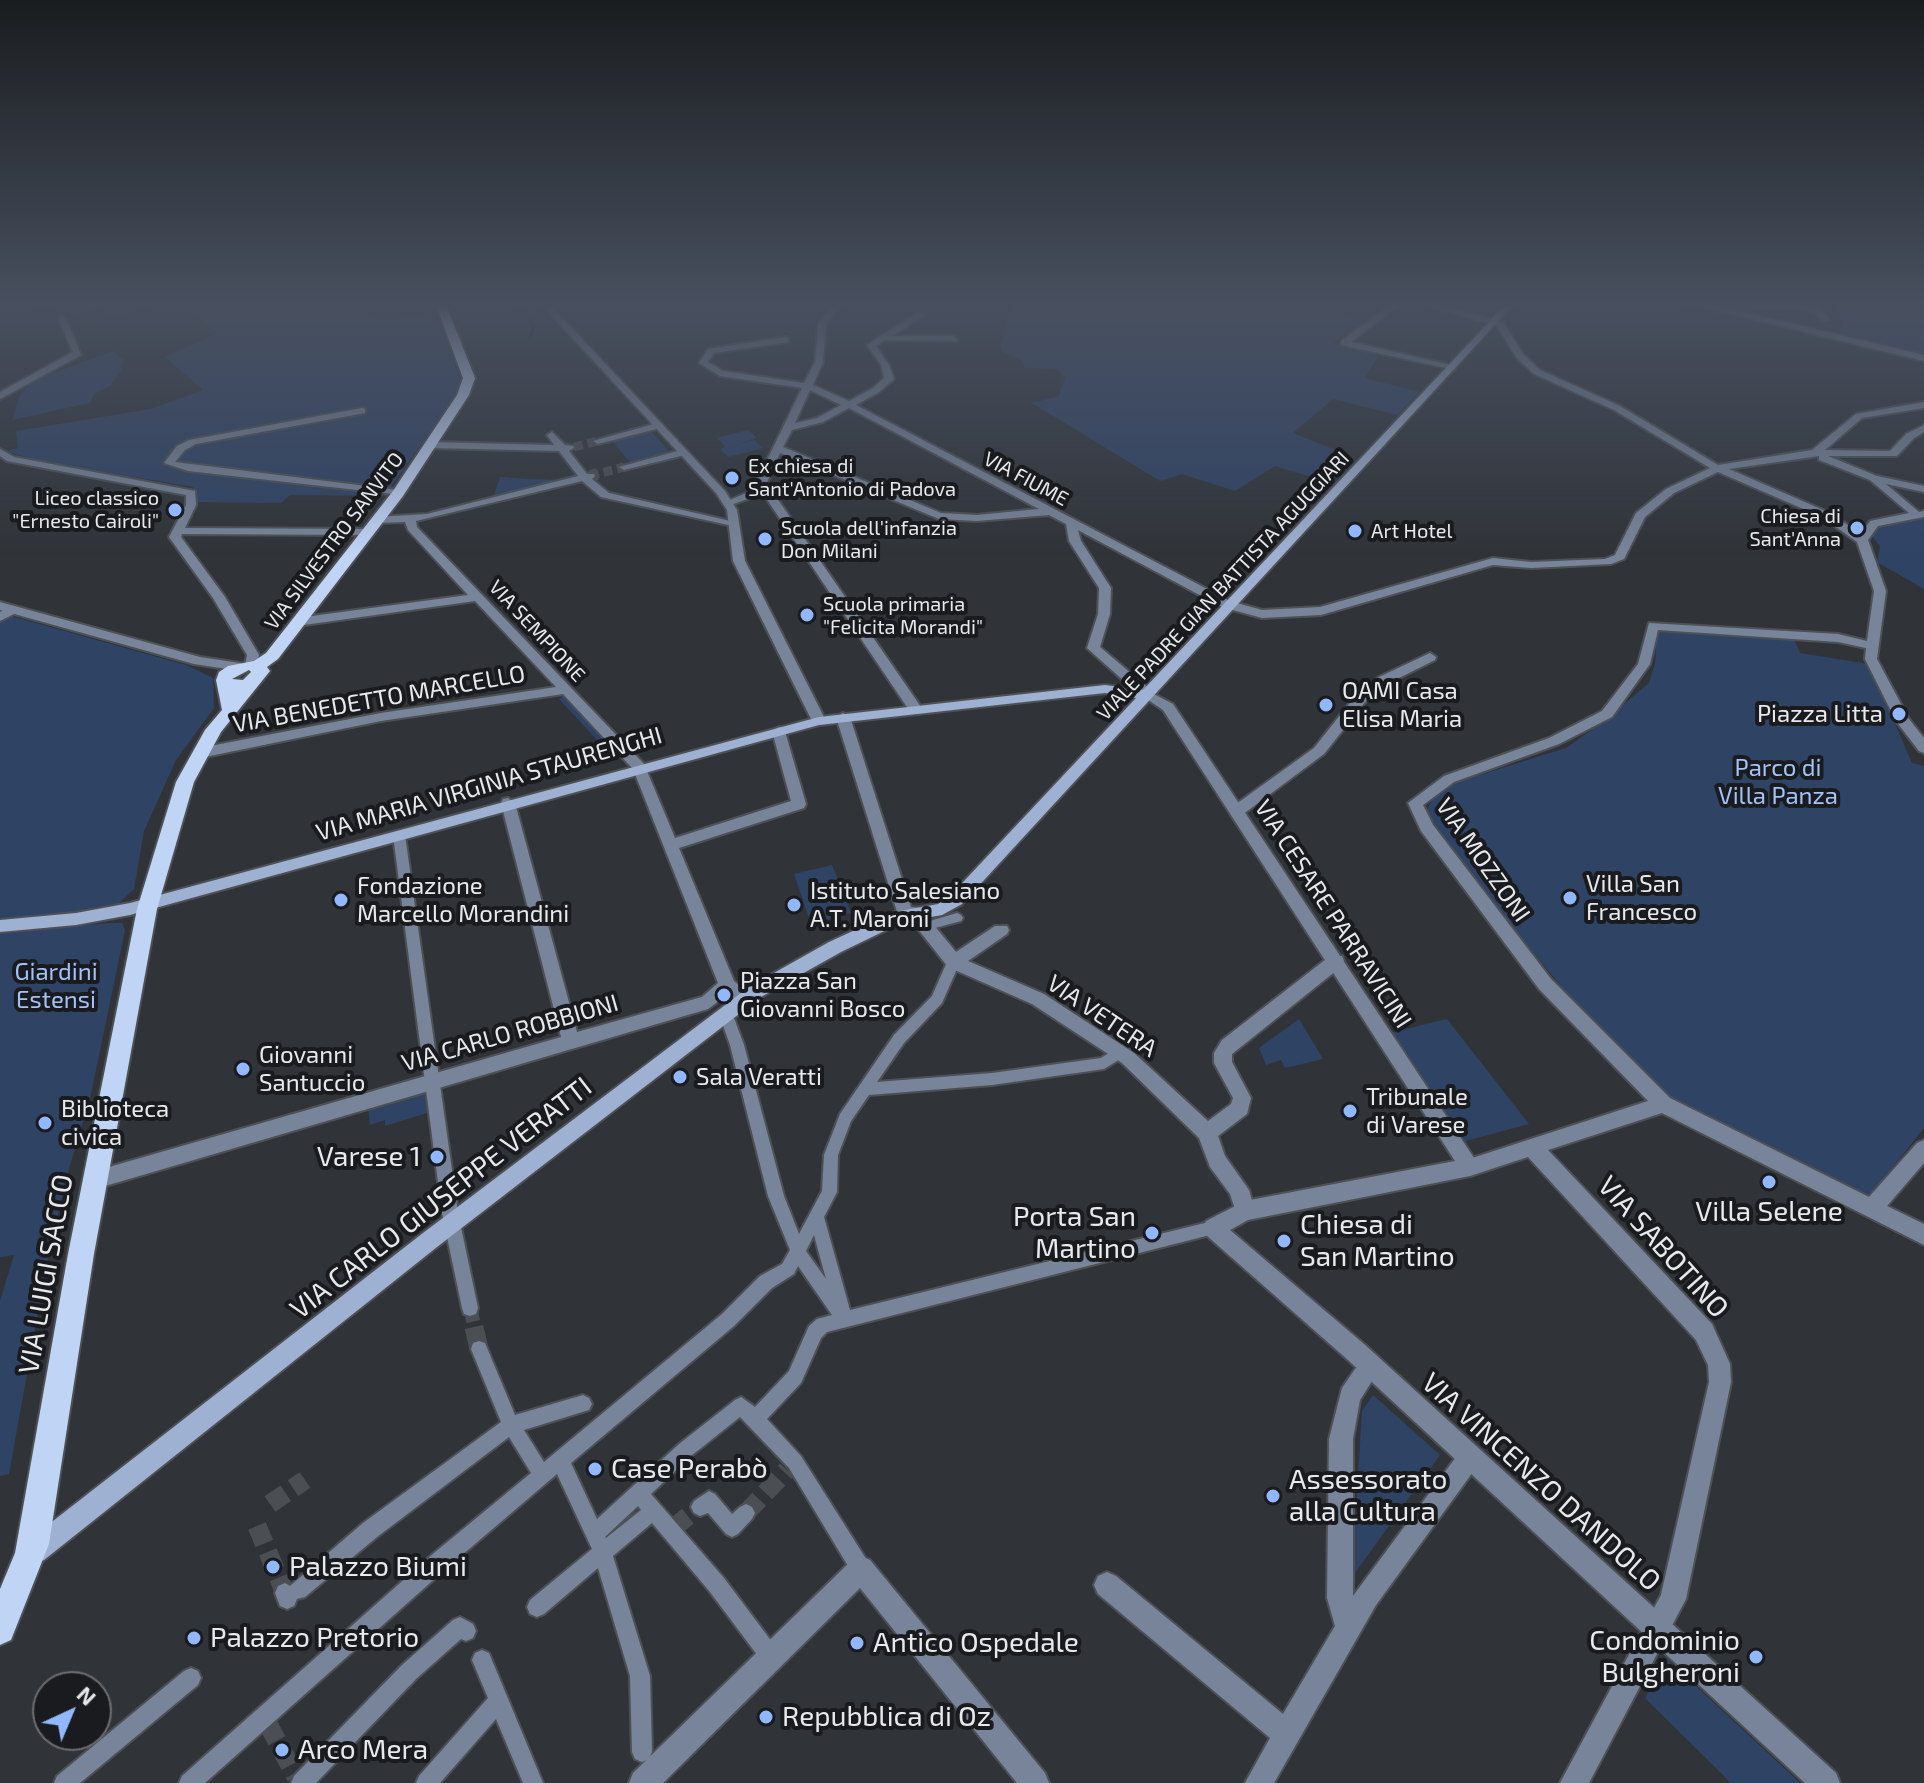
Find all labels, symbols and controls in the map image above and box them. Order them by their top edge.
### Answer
street label: VIA FIUME [980,447,1072,511]
street label: VIALE PADRE GIAN BATTISTA AGUGGIARI [1092,447,1354,725]
street label: VIA SILVESTRO SANVITO [260,448,408,634]
place label: Ex chiesa di Sant'Antonio di Padova [748,454,956,501]
marker: Ex chiesa di Sant'Antonio di Padova [723,469,741,487]
place label: Liceo classico "Ernesto Cairoli" [12,486,159,533]
marker: Liceo classico "Ernesto Cairoli" [166,501,184,519]
place label: Chiesa di Sant'Anna [1749,504,1841,551]
place label: Scuola dell'infanzia Don Milani [781,516,957,563]
place label: Art Hotel [1371,519,1453,543]
marker: Chiesa di Sant'Anna [1848,519,1866,537]
marker: Art Hotel [1346,522,1364,540]
marker: Scuola dell'infanzia Don Milani [756,530,774,548]
street label: VIA SEMPIONE [484,575,590,687]
place label: Scuola primaria "Felicita Morandi" [823,592,983,639]
marker: Scuola primaria "Felicita Morandi" [798,606,816,624]
street label: VIA BENEDETTO MARCELLO [231,659,527,739]
place label: OAMI Casa Elisa Maria [1342,677,1462,733]
marker: OAMI Casa Elisa Maria [1317,696,1335,714]
place label: Piazza Litta [1757,700,1883,728]
marker: Piazza Litta [1890,705,1908,723]
street label: VIA MARIA VIRGINIA STAURENGHI [313,721,665,847]
park label: Parco di Villa Panza [1718,754,1838,810]
street label: VIA MOZZONI [1430,793,1536,927]
street label: VIA CESARE PARRAVICINI [1248,794,1418,1034]
place label: Villa San Francesco [1586,870,1697,926]
place label: Fondazione Marcello Morandini [357,872,569,928]
place label: Istituto Salesiano A.T. Maroni [810,877,1000,933]
marker: Villa San Francesco [1561,889,1579,907]
marker: Fondazione Marcello Morandini [332,891,350,909]
marker: Istituto Salesiano A.T. Maroni [785,896,803,914]
park label: Giardini Estensi [14,958,98,1014]
place label: Piazza San Giovanni Bosco [740,967,905,1023]
street label: VIA VETERA [1042,969,1162,1063]
marker: Piazza San Giovanni Bosco [715,986,733,1004]
street label: VIA CARLO ROBBIONI [398,988,622,1078]
place label: Giovanni Santuccio [259,1041,365,1097]
marker: Giovanni Santuccio [234,1060,252,1078]
place label: Sala Veratti [696,1063,822,1091]
marker: Sala Veratti [671,1068,689,1086]
street label: VIA CARLO GIUSEPPE VERATTI [284,1070,598,1326]
place label: Tribunale di Varese [1366,1083,1468,1139]
place label: Biblioteca civica [61,1095,169,1151]
marker: Tribunale di Varese [1341,1102,1359,1120]
marker: Biblioteca civica [36,1114,54,1132]
place label: Varese 1 [317,1140,421,1174]
marker: Varese 1 [428,1148,446,1166]
street label: VIA SABOTINO [1591,1169,1735,1325]
street label: VIA LUIGI SACCO [12,1172,80,1376]
marker: Villa Selene [1760,1173,1778,1191]
place label: Villa Selene [1695,1195,1843,1229]
place label: Porta San Martino [1013,1200,1136,1266]
place label: Chiesa di San Martino [1300,1208,1455,1274]
marker: Porta San Martino [1143,1224,1161,1242]
marker: Chiesa di San Martino [1275,1232,1293,1250]
street label: VIA VINCENZO DANDOLO [1415,1366,1667,1598]
place label: Case Perabò [611,1452,768,1486]
marker: Case Perabò [586,1460,604,1478]
place label: Assessorato alla Cultura [1289,1463,1447,1529]
marker: Assessorato alla Cultura [1264,1487,1282,1505]
place label: Palazzo Biumi [289,1550,467,1584]
marker: Palazzo Biumi [264,1558,282,1576]
place label: Palazzo Pretorio [210,1621,419,1655]
place label: Condominio Bulgheroni [1589,1624,1740,1690]
place label: Antico Ospedale [873,1626,1079,1660]
marker: Palazzo Pretorio [185,1629,203,1647]
marker: Antico Ospedale [848,1634,866,1652]
marker: Condominio Bulgheroni [1747,1648,1765,1666]
north arrow [32,1671,112,1751]
text: N [73,1680,102,1710]
place label: Repubblica di Oz [782,1700,991,1734]
marker: Repubblica di Oz [757,1708,775,1726]
place label: Arco Mera [298,1733,428,1767]
marker: Arco Mera [273,1741,291,1759]

